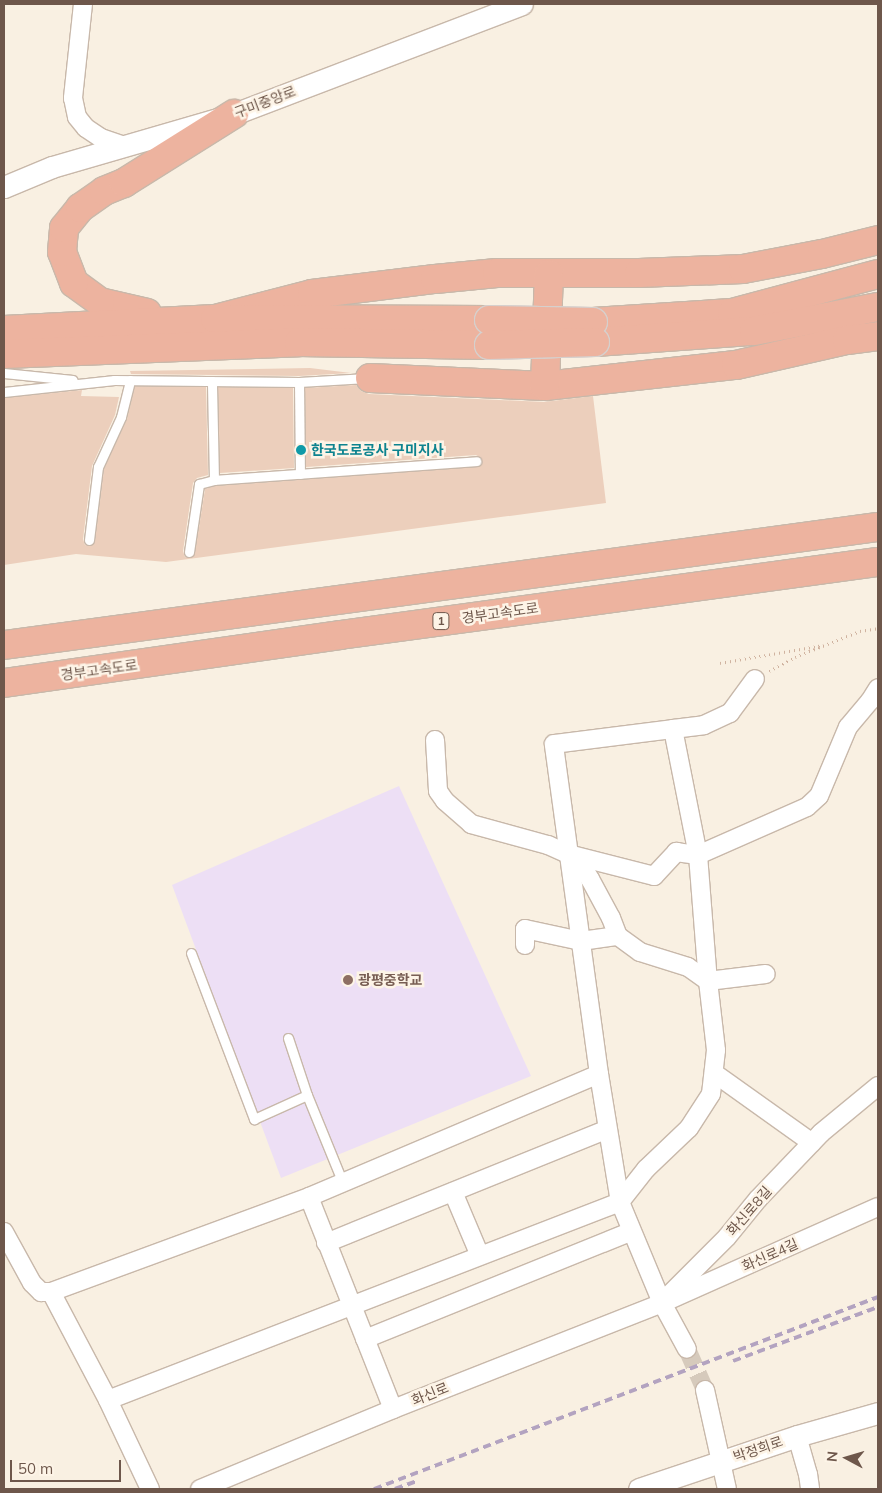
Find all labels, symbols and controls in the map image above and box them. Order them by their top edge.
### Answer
street label: 구미중앙로 [232,83,298,121]
place label: 한국도로공사 구미지사 [311,442,444,458]
marker: 한국도로공사 구미지사 [295,444,307,456]
street label: 경부고속도로 [461,599,539,627]
road number: 1 [432,612,450,630]
street label: 경부고속도로 [60,656,138,684]
place label: 광평중학교 [358,972,422,988]
marker: 광평중학교 [342,974,354,986]
street label: 화신로8길 [723,1183,775,1239]
street label: 화신로4길 [739,1235,801,1275]
street label: 화신로 [409,1379,451,1409]
street label: 박정희로 [731,1433,785,1465]
north arrow [822,1433,872,1483]
scale bar [12,1450,124,1482]
text: N [823,1450,842,1463]
text: 50 m [18,1459,53,1478]

